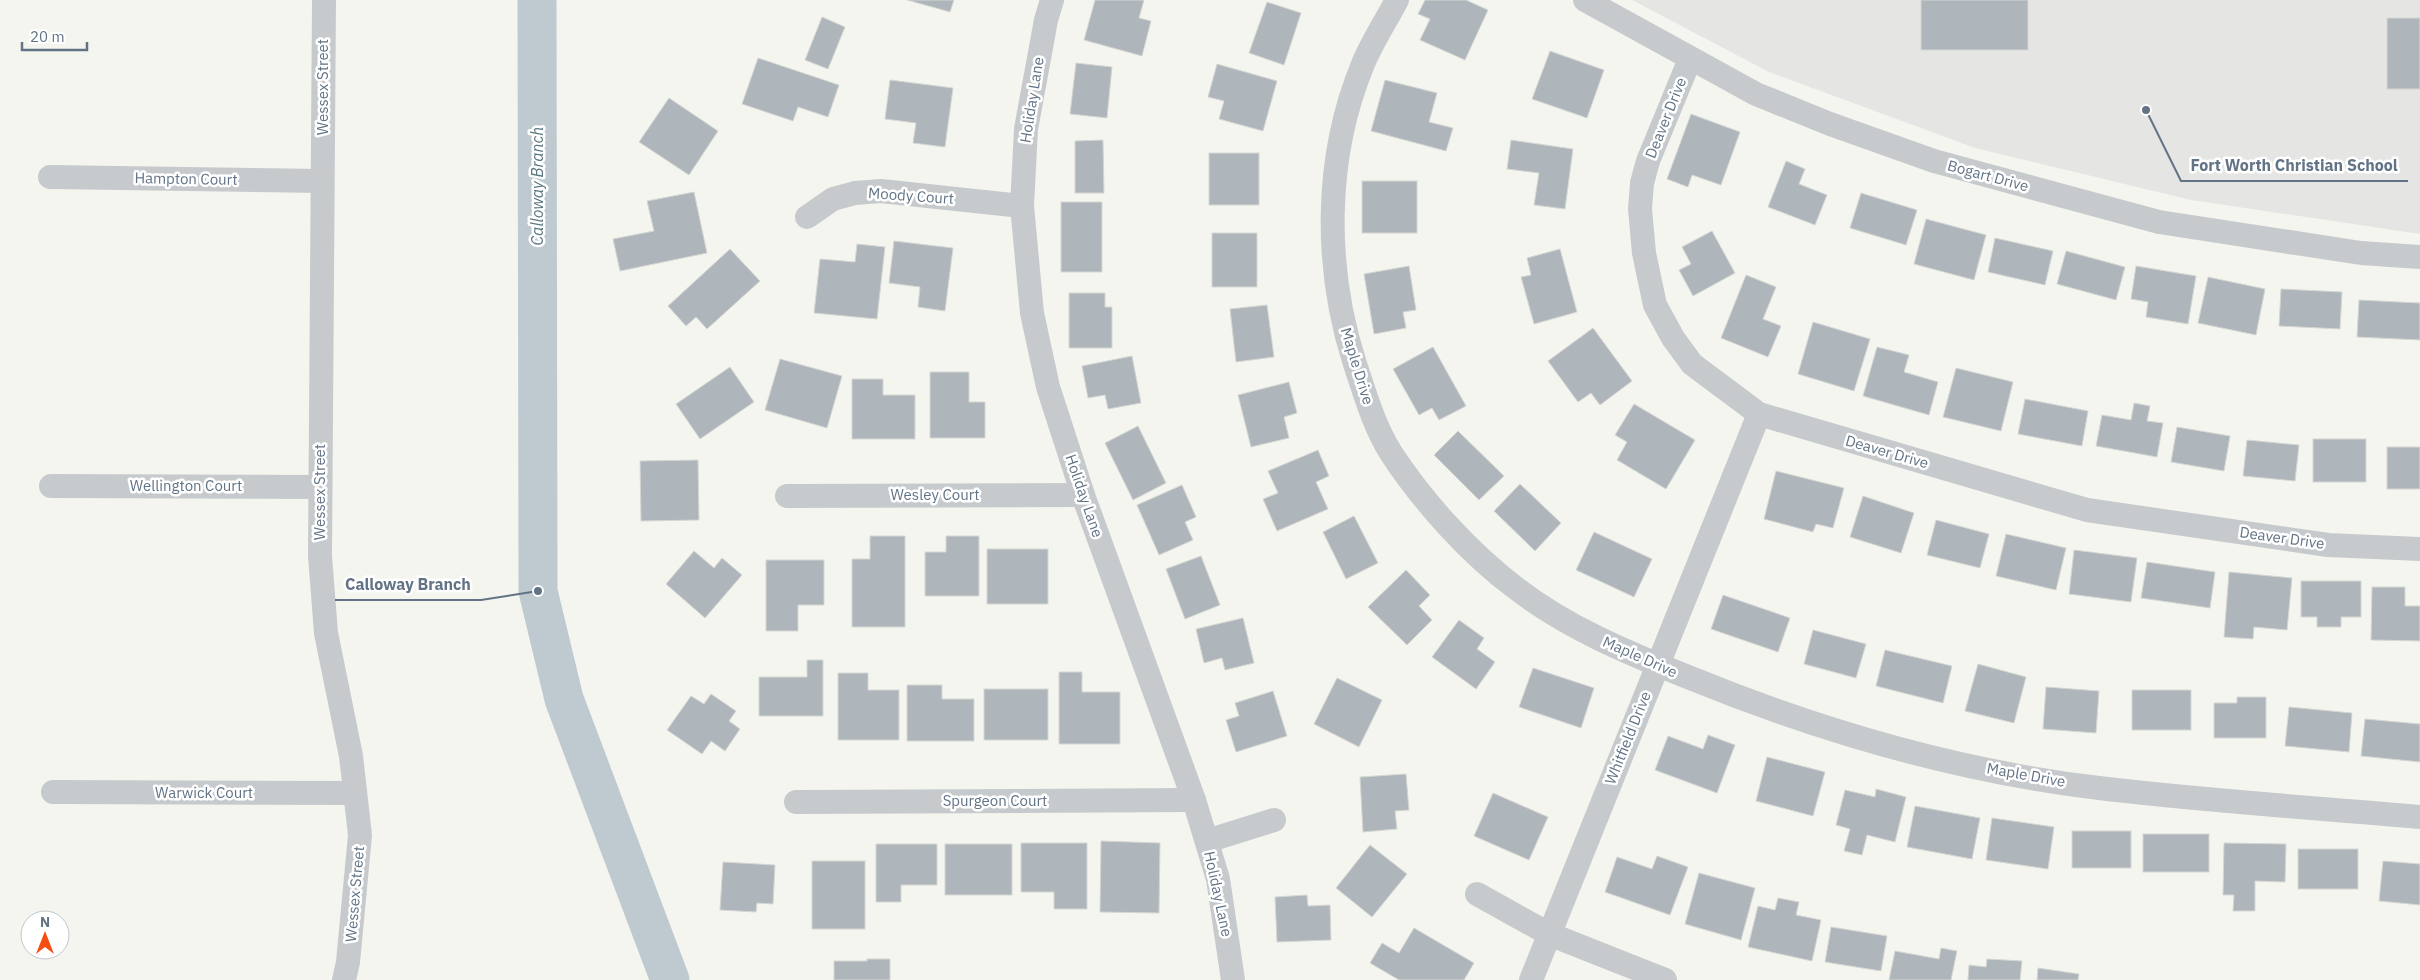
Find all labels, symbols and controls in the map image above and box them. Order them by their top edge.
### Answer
scale bar [22,20,88,52]
text: 20 m [30,27,65,46]
street label: Wessex Street [313,39,332,135]
street label: Holiday Lane [1015,56,1048,144]
street label: Deaver Drive [1641,75,1690,161]
water label: Calloway Branch [527,127,547,245]
callout: Fort Worth Christian School [2181,150,2408,181]
text: Fort Worth Christian School [2190,155,2398,175]
street label: Bogart Drive [1945,156,2031,195]
street label: Hampton Court [134,168,238,189]
street label: Moody Court [868,183,954,208]
street label: Maple Drive [1337,325,1378,407]
street label: Deaver Drive [1843,431,1931,472]
street label: Wessex Street [310,444,329,540]
street label: Holiday Lane [1061,452,1108,540]
street label: Wellington Court [130,476,242,495]
street label: Wesley Court [890,485,980,504]
street label: Deaver Drive [2238,522,2326,553]
callout: Calloway Branch [335,569,481,600]
text: Calloway Branch [345,574,471,594]
street label: Maple Drive [1600,632,1680,681]
street label: Whitfield Drive [1600,689,1655,787]
street label: Maple Drive [1985,758,2067,791]
street label: Warwick Court [155,783,253,802]
street label: Spurgeon Court [943,791,1047,810]
street label: Wessex Street [341,845,368,943]
street label: Holiday Lane [1200,849,1237,938]
north arrow [20,910,70,960]
text: N [40,913,50,931]

